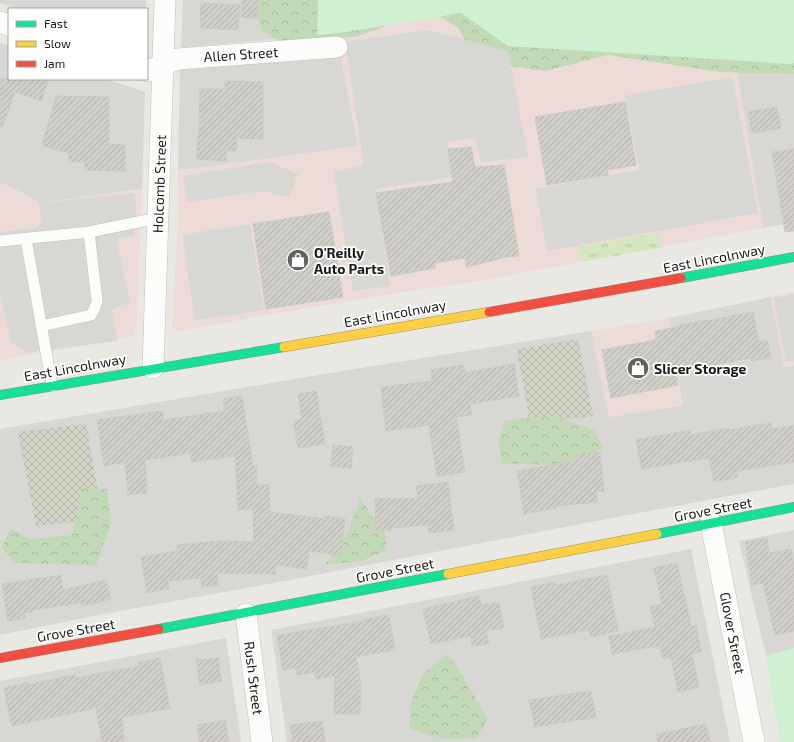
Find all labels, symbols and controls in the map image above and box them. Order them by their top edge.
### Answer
legend [8,8,148,80]
text: Fast [44,16,68,30]
text: Slow [44,36,71,50]
street label: Allen Street [203,43,279,65]
text: Jam [44,56,65,70]
street label: Holcomb Street [149,135,169,233]
street label: East Lincolnway [662,240,767,276]
place label: O'Reilly Auto Parts [314,244,384,277]
shop icon: O'Reilly Auto Parts [285,247,311,273]
street label: East Lincolnway [343,296,448,330]
street label: East Lincolnway [23,350,128,384]
shop icon: Slicer Storage [625,355,651,381]
place label: Slicer Storage [654,360,746,377]
street label: Grove Street [673,493,753,525]
street label: Grove Street [355,554,435,586]
street label: Glover Street [717,591,749,675]
street label: Grove Street [36,615,116,645]
street label: Rush Street [241,640,267,716]

